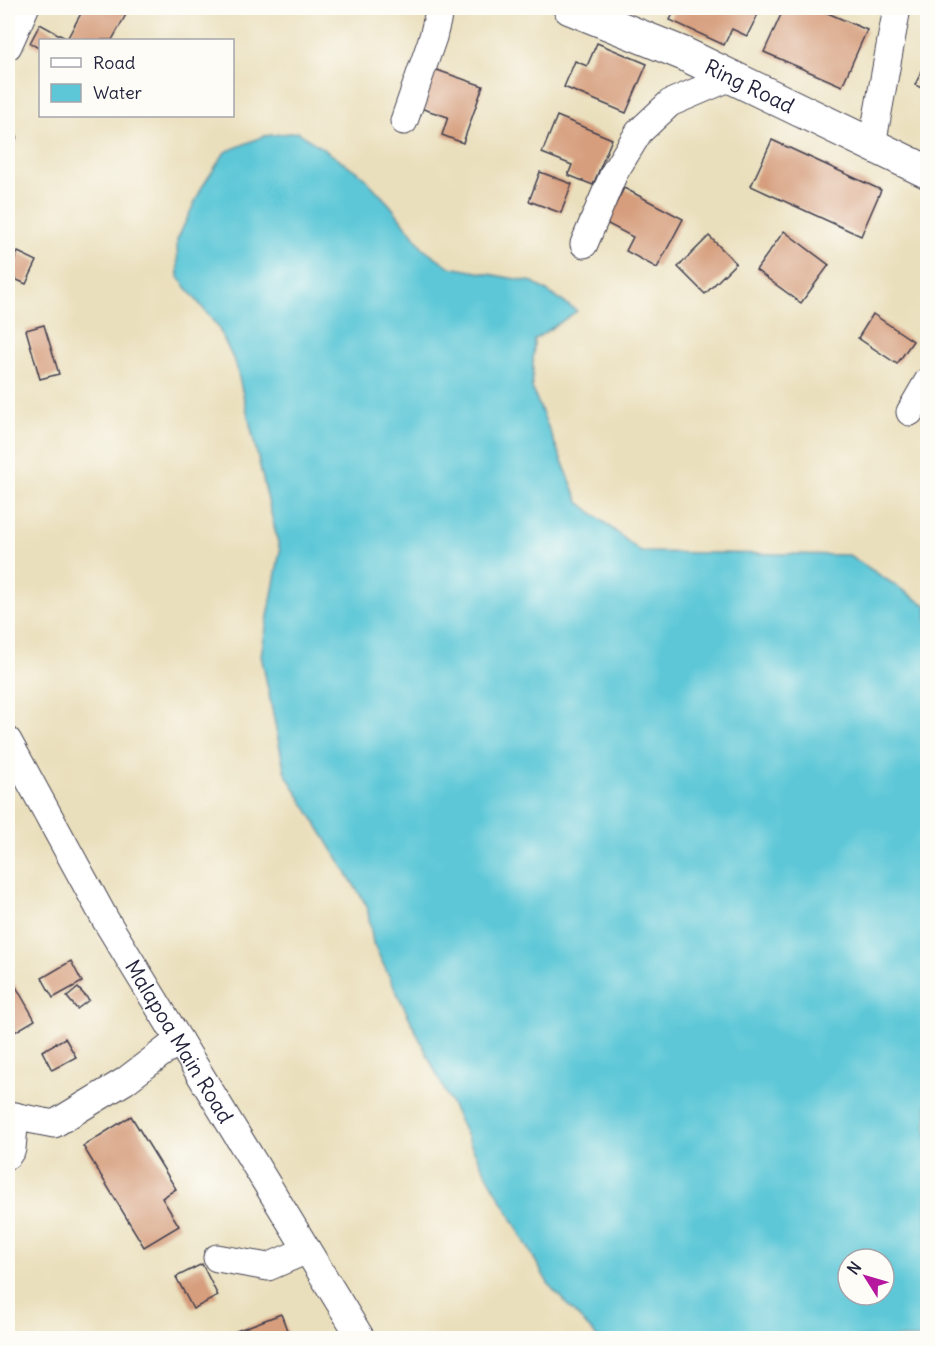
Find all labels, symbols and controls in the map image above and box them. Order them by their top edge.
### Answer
legend [39,39,234,117]
text: Road [93,51,136,74]
street label: Ring Road [701,53,799,119]
text: Water [93,81,143,104]
street label: Malapoa Main Road [120,955,240,1128]
north arrow [836,1247,896,1307]
text: N [843,1258,865,1278]

